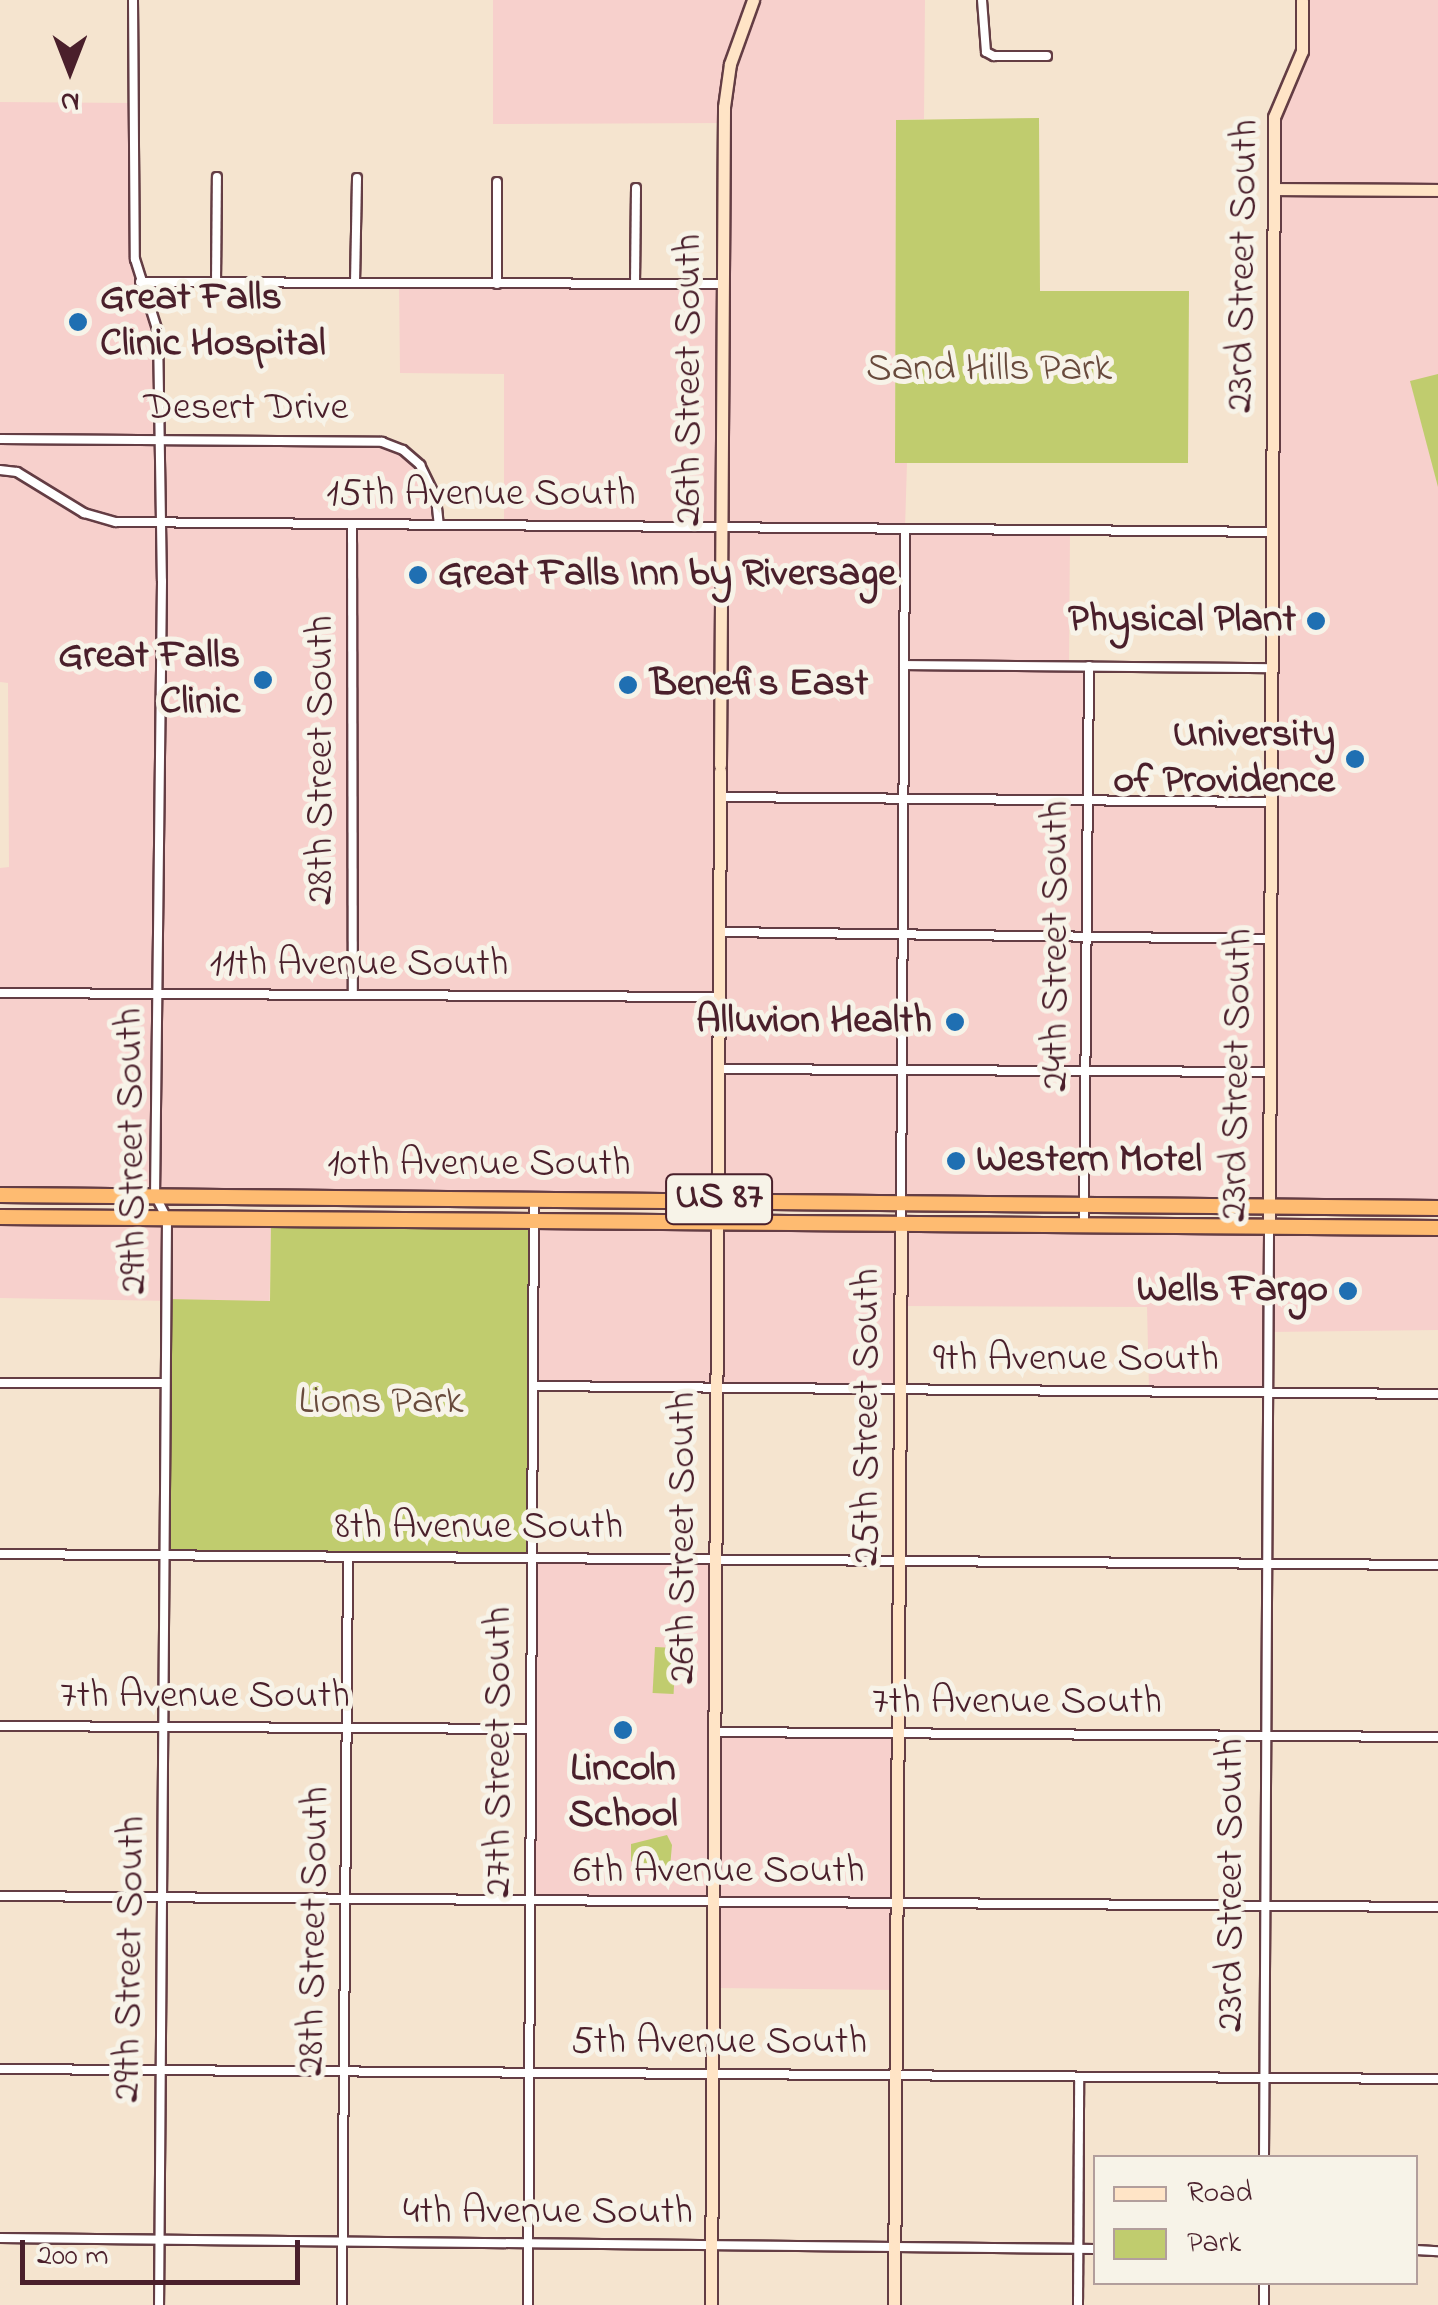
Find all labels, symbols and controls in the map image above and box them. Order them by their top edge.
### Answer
north arrow [20,20,120,120]
text: N [61,80,79,121]
street label: 23rd Street South [1217,119,1271,413]
street label: 26th Street South [666,234,714,526]
place label: Great Falls Clinic Hospital [100,275,326,369]
marker: Great Falls Clinic Hospital [65,309,91,335]
park label: Sand Hills Park [866,346,1112,394]
street label: Desert Drive [144,385,348,433]
street label: 15th Avenue South [326,471,636,519]
place label: Great Falls Inn by Riversage [438,551,896,599]
marker: Great Falls Inn by Riversage [407,564,429,586]
place label: Physical Plant [1068,597,1296,645]
marker: Physical Plant [1305,610,1327,632]
street label: 28th Street South [298,615,346,905]
place label: Great Falls Clinic [58,633,240,727]
place label: Benefis East [650,661,868,709]
marker: Great Falls Clinic [250,667,276,693]
marker: Benefis East [615,672,641,698]
place label: University of Providence [1113,712,1335,806]
marker: University of Providence [1344,748,1366,770]
street label: 24th Street South [1033,800,1081,1092]
street label: 23rd Street South [1211,928,1265,1222]
street label: 11th Avenue South [209,941,509,989]
place label: Alluvion Health [696,998,932,1046]
street label: 29th Street South [107,1007,159,1295]
marker: Alluvion Health [942,1009,968,1035]
place label: Western Motel [976,1137,1202,1185]
street label: 10th Avenue South [327,1141,631,1189]
marker: Western Motel [945,1150,967,1172]
road number: US 87 [664,1166,774,1232]
place label: Wells Fargo [1137,1267,1328,1315]
street label: 25th Street South [844,1268,892,1566]
marker: Wells Fargo [1337,1280,1359,1302]
street label: 9th Avenue South [933,1336,1219,1384]
park label: Lions Park [298,1379,464,1427]
street label: 26th Street South [660,1392,708,1684]
street label: 8th Avenue South [335,1504,623,1552]
street label: 27th Street South [476,1606,524,1898]
street label: 7th Avenue South [60,1673,350,1721]
street label: 7th Avenue South [872,1679,1162,1727]
marker: Lincoln School [612,1719,634,1741]
street label: 23rd Street South [1208,1738,1256,2032]
place label: Lincoln School [568,1746,678,1840]
street label: 28th Street South [288,1786,342,2076]
street label: 29th Street South [105,1815,157,2103]
street label: 6th Avenue South [573,1848,865,1896]
street label: 5th Avenue South [571,2019,867,2067]
legend [1093,2155,1418,2285]
text: Road [1187,2172,1252,2216]
street label: 4th Avenue South [403,2189,693,2237]
scale bar [25,2220,305,2282]
text: Park [1187,2222,1241,2266]
text: 200 m [37,2235,109,2279]

